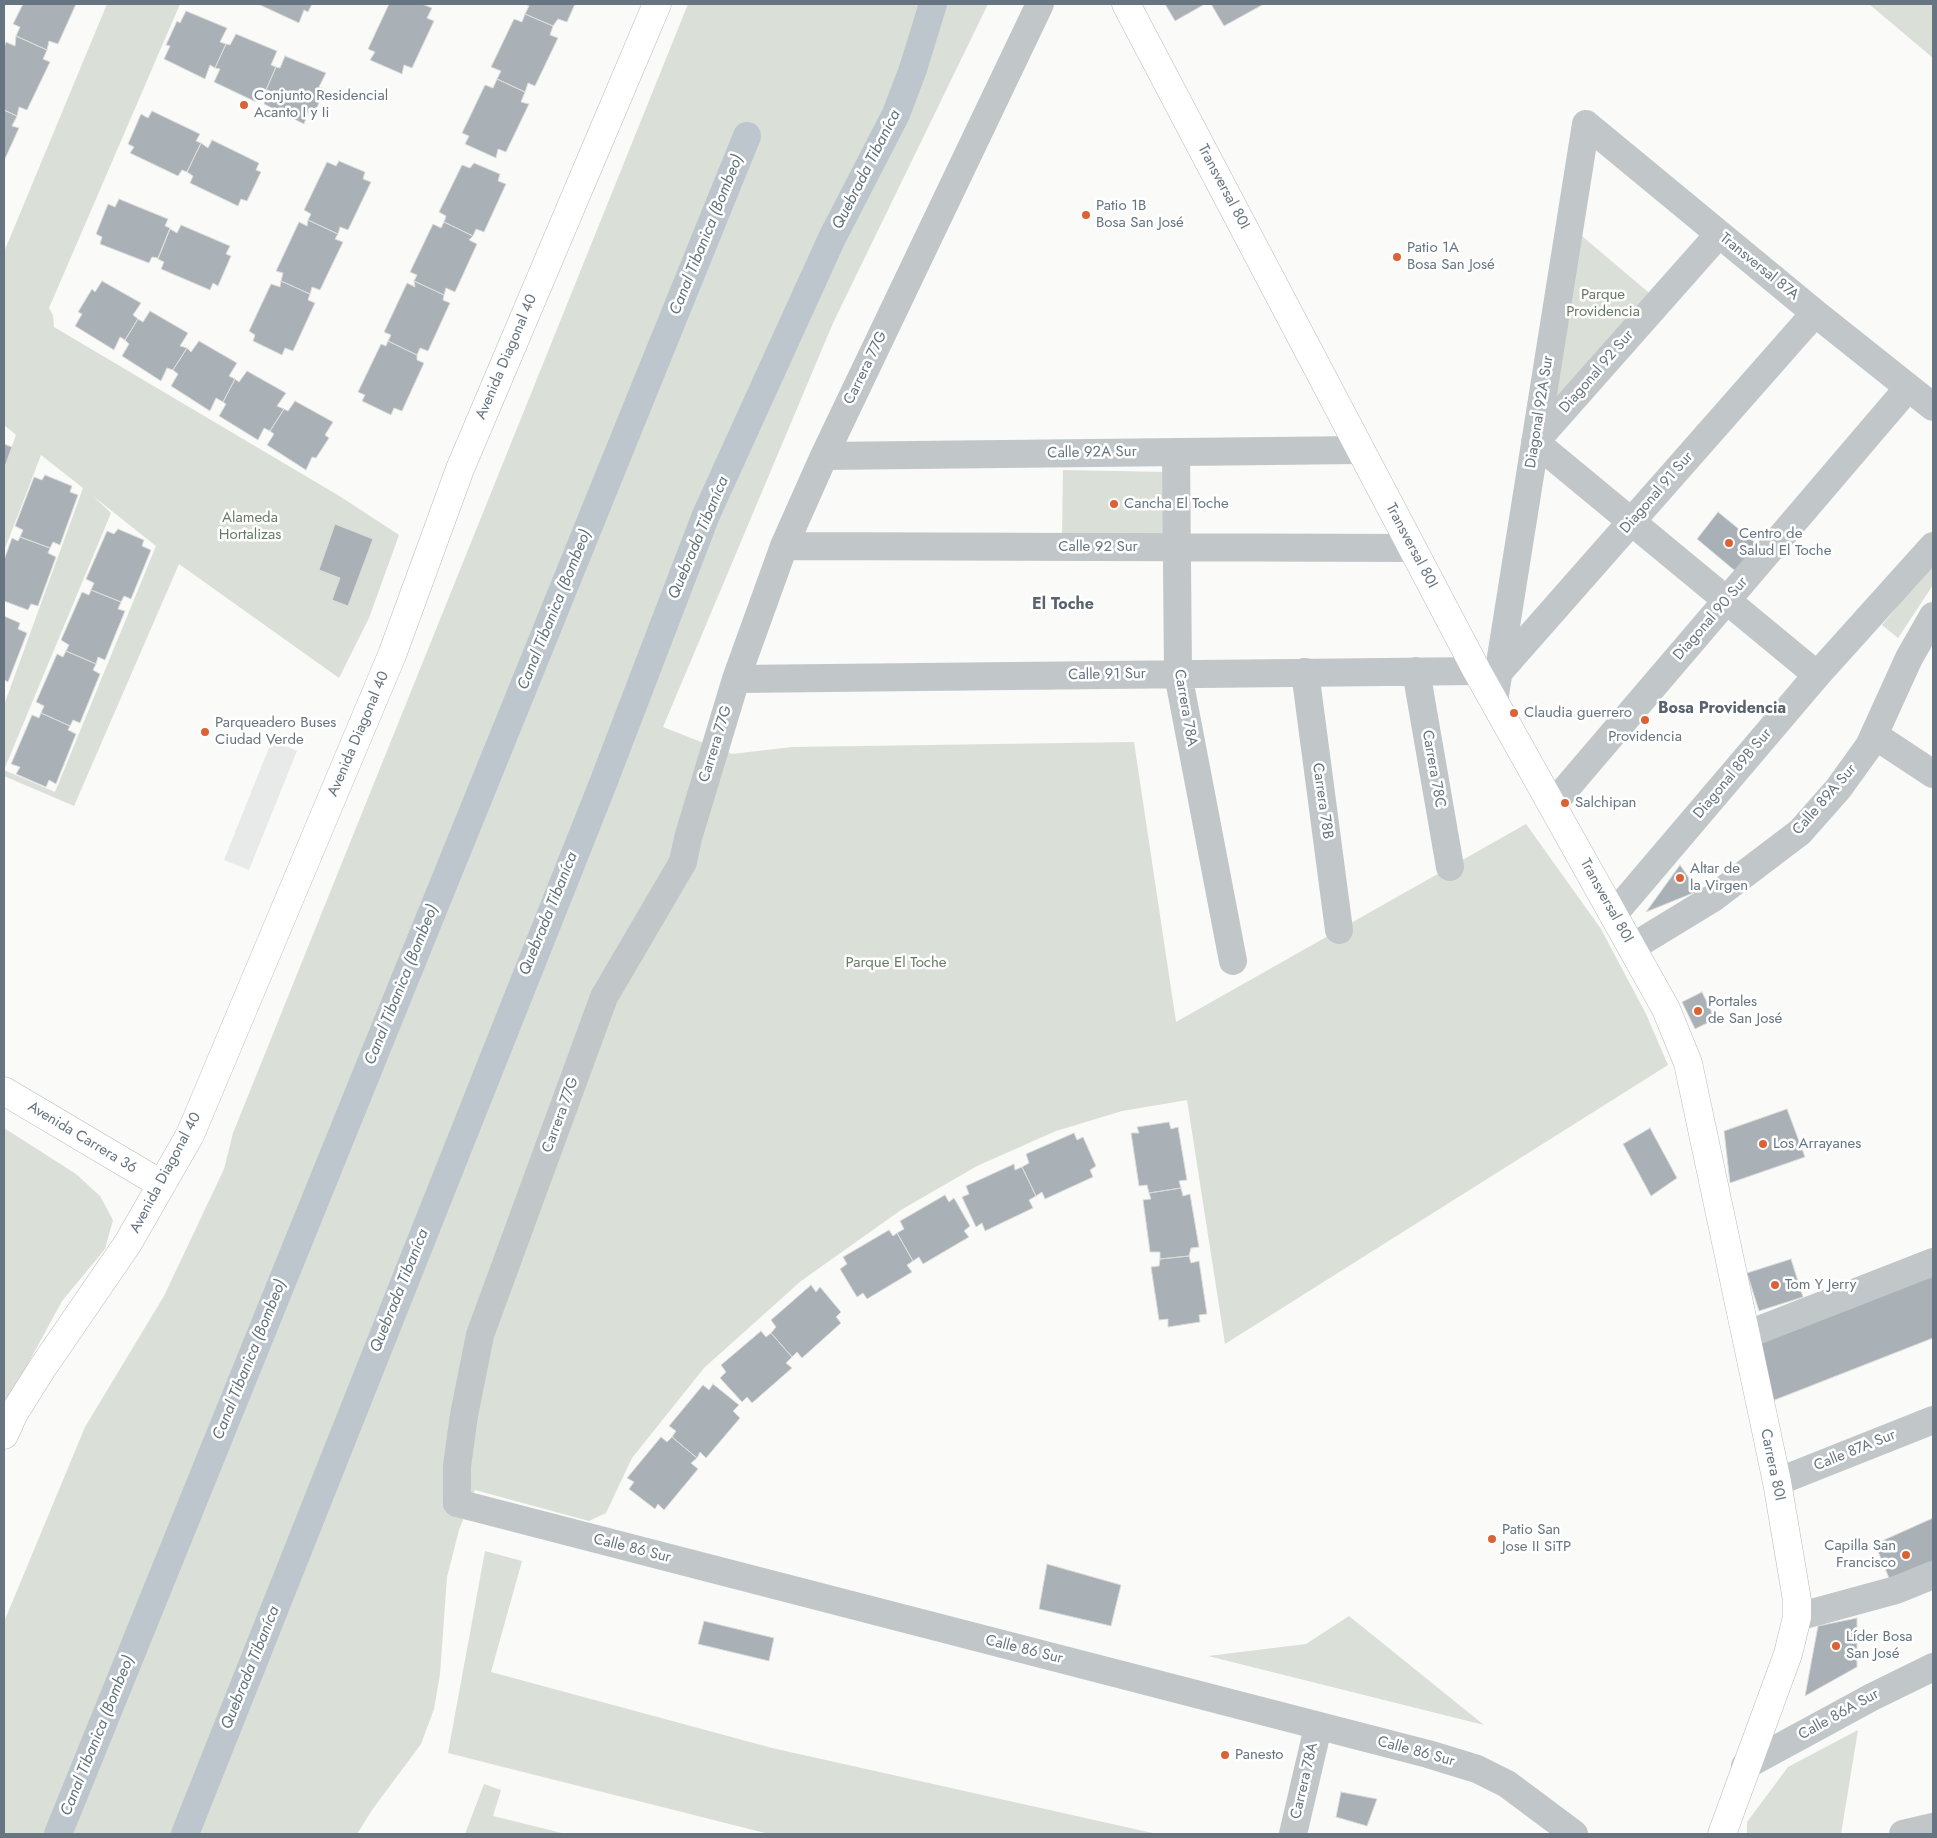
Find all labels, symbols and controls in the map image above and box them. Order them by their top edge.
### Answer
place label: Conjunto Residencial Acanto I y Ii [254,87,388,122]
marker: Conjunto Residencial Acanto I y Ii [238,99,250,111]
water label: Quebrada Tibaníca [829,107,905,233]
street label: Transversal 80I [1193,142,1253,232]
water label: Canal Tibanica (Bombeo) [666,152,748,318]
place label: Patio 1B Bosa San José [1096,197,1184,232]
marker: Patio 1B Bosa San José [1080,209,1092,221]
street label: Transversal 87A [1716,230,1802,304]
place label: Patio 1A Bosa San José [1407,239,1495,274]
marker: Patio 1A Bosa San José [1391,251,1403,263]
park label: Parque Providencia [1566,286,1640,321]
street label: Avenida Diagonal 40 [473,292,541,422]
street label: Diagonal 92 Sur [1556,327,1638,417]
street label: Carrera 77G [841,328,891,408]
street label: Diagonal 92A Sur [1522,354,1558,470]
street label: Calle 92A Sur [1047,443,1137,463]
street label: Diagonal 91 Sur [1617,449,1697,537]
water label: Quebrada Tibaníca [665,474,733,602]
place label: Cancha El Toche [1124,495,1229,513]
marker: Cancha El Toche [1108,498,1120,510]
street label: Transversal 80I [1381,501,1441,591]
park label: Alameda Hortalizas [219,509,281,544]
place label: Centro de Salud El Toche [1739,525,1831,560]
water label: Canal Tibanica (Bombeo) [514,527,596,693]
marker: Centro de Salud El Toche [1723,537,1735,549]
street label: Calle 92 Sur [1058,538,1138,556]
street label: Diagonal 90 Sur [1670,574,1752,664]
district label: El Toche [1032,595,1094,615]
street label: Calle 91 Sur [1068,665,1146,685]
street label: Carrera 78A [1169,668,1201,748]
street label: Avenida Diagonal 40 [325,669,393,799]
district label: Bosa Providencia [1658,699,1786,719]
street label: Carrera 77G [696,703,736,785]
place label: Claudia guerrero [1524,704,1632,722]
marker: Claudia guerrero [1508,707,1520,719]
place label: Parqueadero Buses Ciudad Verde [215,714,336,749]
marker: Providencia [1639,714,1651,726]
street label: Diagonal 89B Sur [1690,725,1776,823]
marker: Parqueadero Buses Ciudad Verde [199,726,211,738]
place label: Providencia [1608,728,1682,746]
street label: Carrera 78C [1417,729,1449,809]
street label: Calle 89A Sur [1789,761,1861,839]
street label: Carrera 78B [1308,762,1336,840]
place label: Salchipan [1575,794,1636,812]
marker: Salchipan [1559,797,1571,809]
water label: Quebrada Tibaníca [515,850,583,978]
street label: Transversal 80I [1576,856,1636,946]
place label: Altar de la Virgen [1690,860,1748,895]
marker: Altar de la Virgen [1674,872,1686,884]
water label: Canal Tibanica (Bombeo) [361,902,443,1068]
park label: Parque El Toche [845,954,947,972]
place label: Portales de San José [1708,993,1782,1028]
marker: Portales de San José [1692,1005,1704,1017]
street label: Carrera 77G [539,1075,583,1155]
street label: Avenida Carrera 36 [24,1098,140,1178]
street label: Avenida Diagonal 40 [127,1110,205,1236]
place label: Los Arrayanes [1773,1135,1861,1153]
marker: Los Arrayanes [1757,1138,1769,1150]
water label: Quebrada Tibaníca [366,1227,434,1355]
place label: Tom Y Jerry [1785,1276,1856,1294]
water label: Canal Tibanica (Bombeo) [209,1277,291,1443]
marker: Tom Y Jerry [1769,1279,1781,1291]
street label: Calle 87A Sur [1811,1426,1899,1476]
street label: Carrera 80I [1756,1427,1788,1503]
place label: Patio San Jose II SiTP [1502,1521,1571,1556]
street label: Calle 86 Sur [591,1531,673,1567]
marker: Patio San Jose II SiTP [1486,1533,1498,1545]
place label: Capilla San Francisco [1824,1537,1896,1572]
marker: Capilla San Francisco [1900,1549,1912,1561]
water label: Quebrada Tibaníca [217,1604,285,1732]
place label: Líder Bosa San José [1846,1628,1912,1663]
street label: Calle 86 Sur [983,1632,1065,1668]
marker: Líder Bosa San José [1830,1640,1842,1652]
water label: Canal Tibanica (Bombeo) [57,1653,139,1819]
street label: Calle 86A Sur [1796,1686,1882,1744]
street label: Calle 86 Sur [1375,1733,1457,1771]
street label: Carrera 78A [1287,1741,1323,1821]
place label: Panesto [1235,1746,1283,1764]
marker: Panesto [1219,1749,1231,1761]

